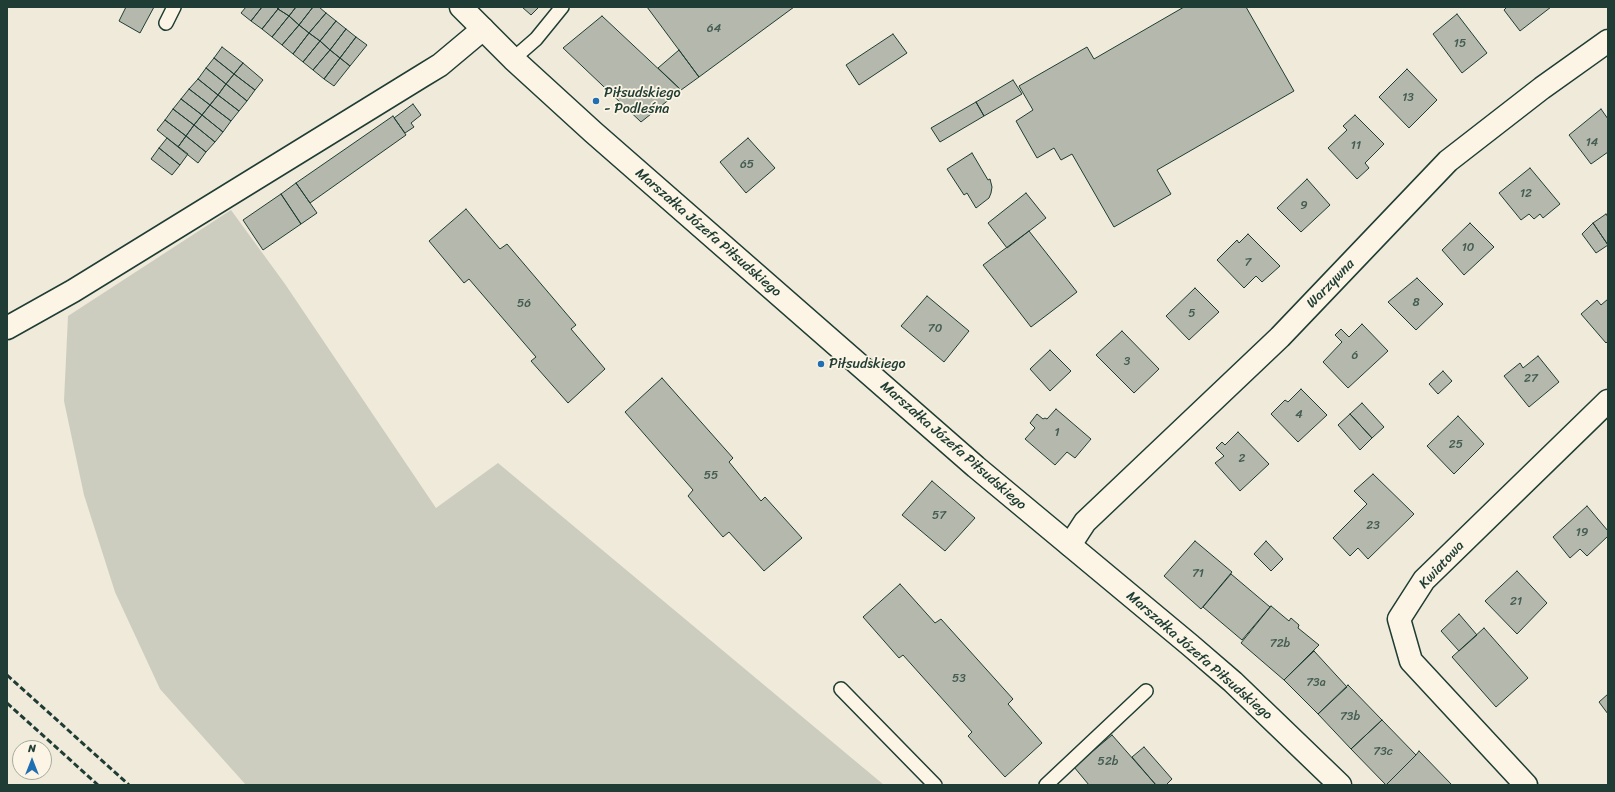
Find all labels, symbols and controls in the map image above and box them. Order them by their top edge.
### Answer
house number: 64 [707,22,721,36]
house number: 15 [1454,37,1466,51]
place label: Piłsudskiego - Podleśna [604,85,681,118]
house number: 13 [1402,91,1414,105]
marker: Piłsudskiego - Podleśna [591,96,601,106]
house number: 14 [1586,136,1598,150]
house number: 11 [1351,139,1361,153]
house number: 65 [740,158,754,172]
street label: Marszałka Józefa Piłsudskiego [632,165,784,301]
house number: 12 [1520,187,1532,201]
house number: 9 [1300,199,1308,213]
house number: 10 [1462,241,1474,255]
house number: 7 [1245,256,1251,270]
street label: Warzywna [1304,256,1358,312]
house number: 8 [1412,296,1420,310]
house number: 56 [517,297,531,311]
house number: 5 [1188,307,1196,321]
house number: 70 [928,322,942,336]
house number: 6 [1352,349,1358,363]
house number: 3 [1124,355,1130,369]
place label: Piłsudskiego [829,356,906,372]
marker: Piłsudskiego [816,359,826,369]
house number: 27 [1524,372,1538,386]
street label: Marszałka Józefa Piłsudskiego [877,378,1029,514]
house number: 4 [1295,408,1303,422]
house number: 1 [1054,426,1060,440]
house number: 25 [1449,438,1463,452]
house number: 2 [1239,452,1245,466]
house number: 55 [704,469,718,483]
house number: 57 [932,509,946,523]
house number: 23 [1366,519,1380,533]
house number: 19 [1576,526,1588,540]
street label: Kwiatowa [1416,538,1468,592]
house number: 71 [1192,567,1204,581]
street label: Marszałka Józefa Piłsudskiego [1123,588,1275,724]
house number: 21 [1510,595,1522,609]
house number: 72b [1270,637,1290,651]
house number: 53 [952,672,966,686]
house number: 73a [1306,676,1326,690]
house number: 73b [1340,710,1360,724]
text: N [28,739,36,758]
north arrow [12,740,52,780]
house number: 73c [1373,745,1393,759]
house number: 52b [1098,755,1118,769]

